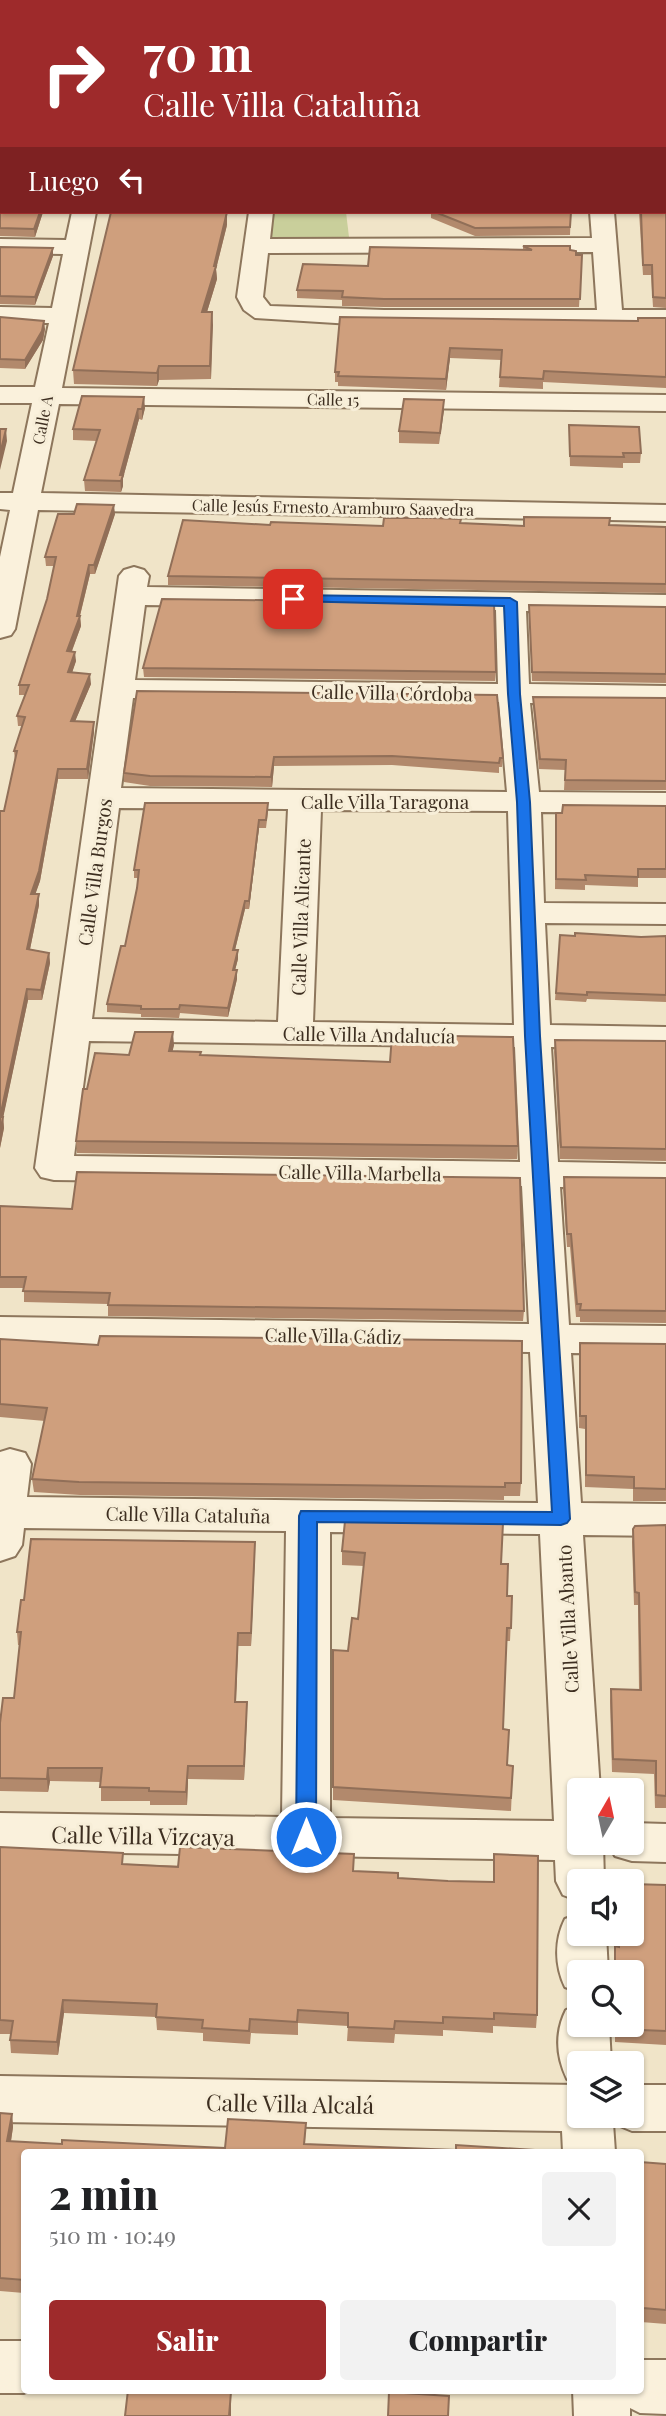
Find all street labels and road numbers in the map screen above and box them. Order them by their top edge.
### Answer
street label: Calle 15 [307,388,359,410]
street label: Calle A [27,393,57,446]
street label: Calle Jesús Ernesto Aramburo Saavedra [192,494,474,520]
street label: Calle Villa Córdoba [311,678,474,706]
street label: Calle Villa Taragona [301,788,470,814]
street label: Calle Villa Burgos [71,797,117,947]
street label: Calle Villa Alicante [284,838,316,996]
street label: Calle Villa Andalucía [282,1019,456,1049]
street label: Calle Villa Marbella [278,1158,442,1186]
street label: Calle Villa Cádiz [264,1321,402,1349]
street label: Calle Villa Cataluña [105,1500,271,1528]
street label: Calle Villa Abanto [550,1544,584,1694]
street label: Calle Villa Vizcaya [51,1818,236,1852]
street label: Calle Villa Alcalá [206,2086,375,2120]

